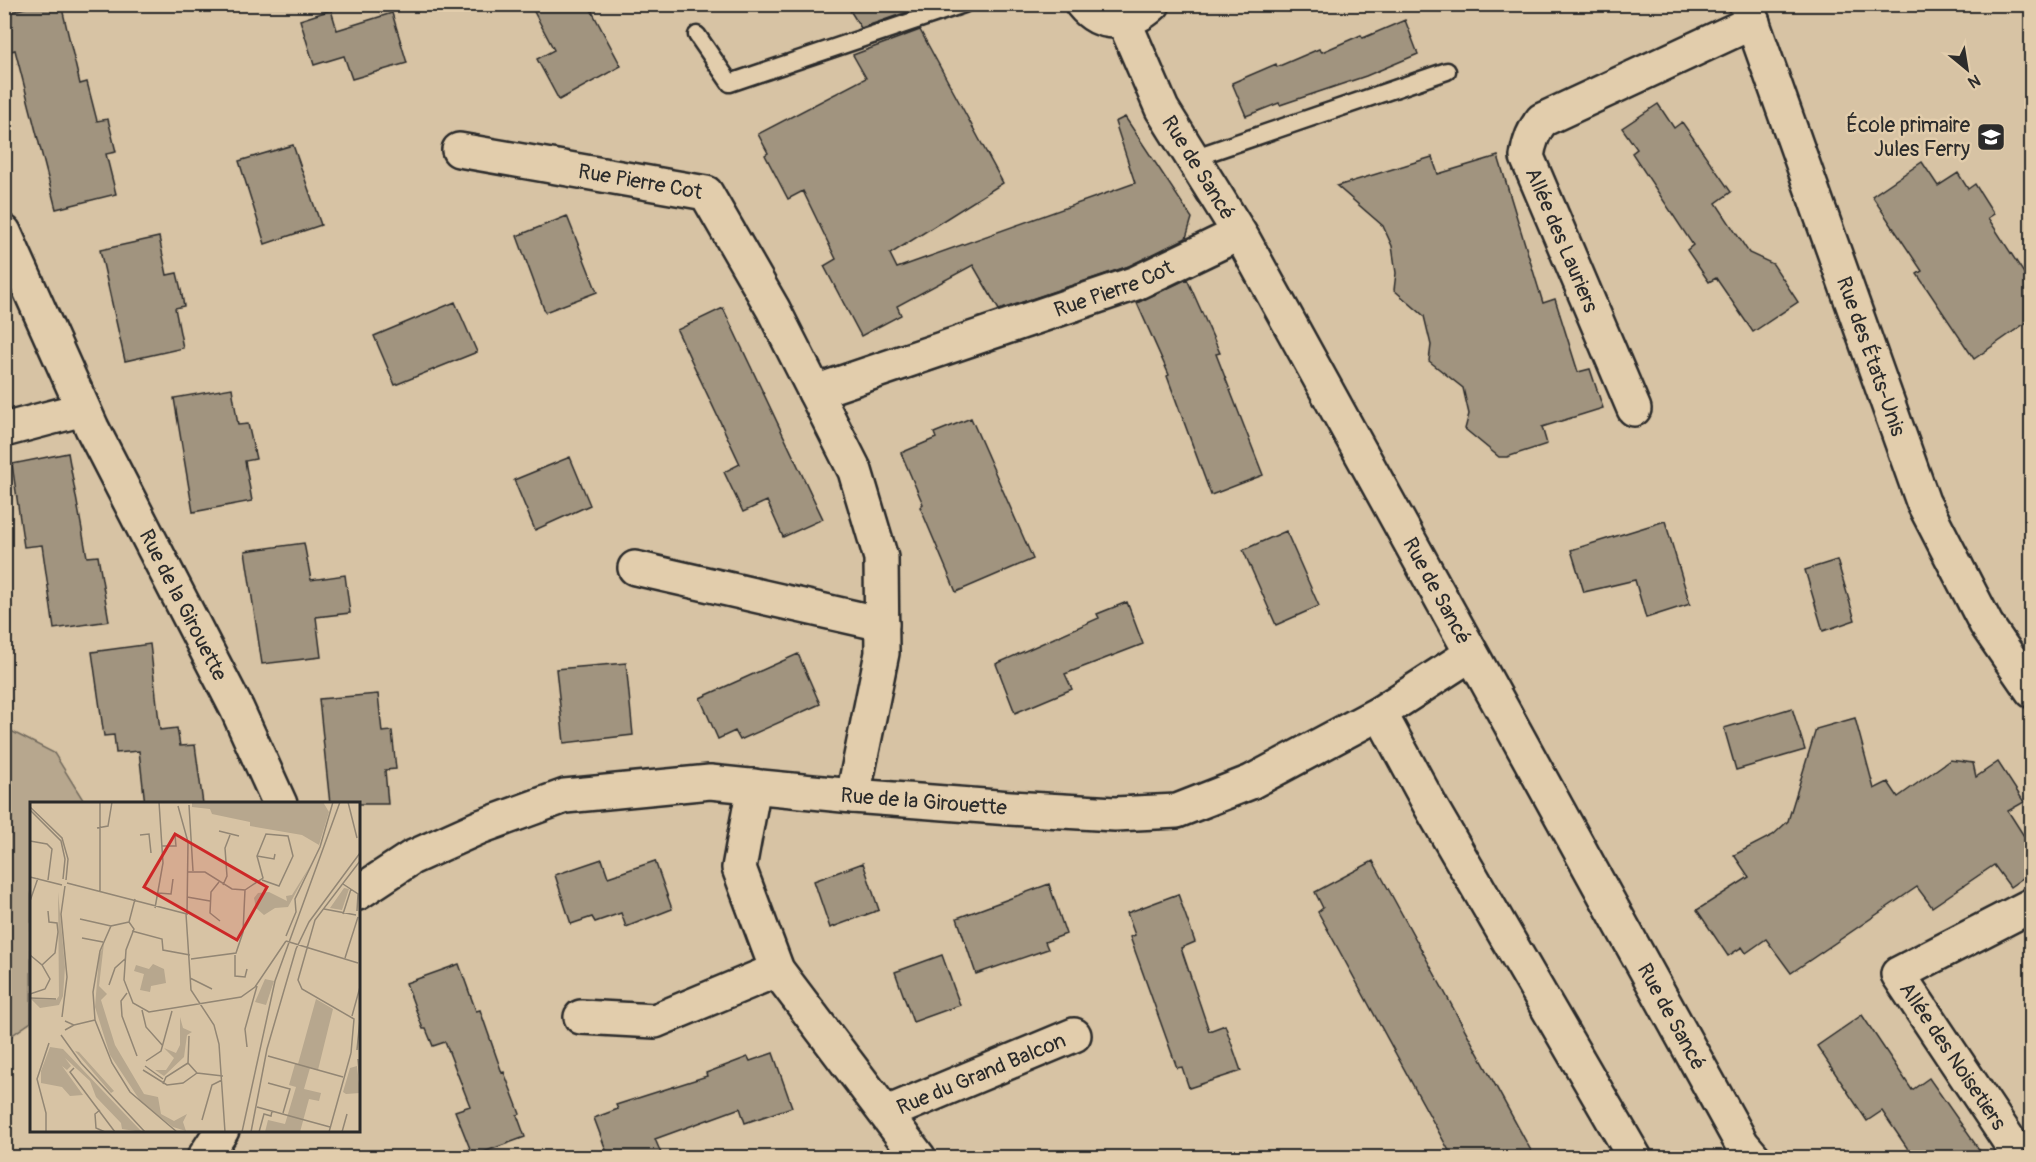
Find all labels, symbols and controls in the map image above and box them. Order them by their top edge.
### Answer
north arrow [1937,39,1997,99]
text: N [1964,70,1984,93]
street label: Rue de Sancé [1155,111,1241,225]
place label: École primaire Jules Ferry [1846,112,1971,163]
school or university icon: École primaire Jules Ferry [1975,121,2007,153]
street label: Rue Pierre Cot [576,158,705,206]
street label: Allée des Lauriers [1519,164,1604,317]
street label: Rue Pierre Cot [1051,254,1178,324]
street label: Rue des États-Unis [1830,273,1912,441]
street label: Rue de la Girouette [133,525,233,686]
street label: Rue de Sancé [1396,533,1477,650]
street label: Rue de la Girouette [839,782,1009,822]
inset map [30,802,360,1132]
street label: Rue de Sancé [1631,959,1712,1075]
street label: Allée des Noisetiers [1893,977,2012,1136]
street label: Rue du Grand Balcon [893,1027,1070,1121]

